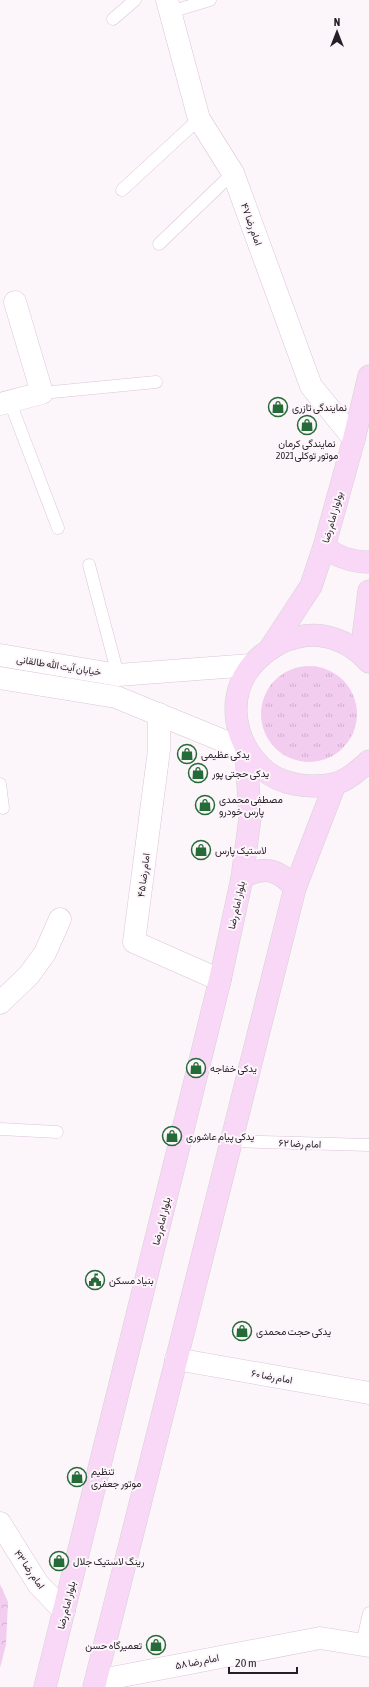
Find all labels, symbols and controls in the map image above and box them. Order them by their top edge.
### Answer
north arrow [317,12,357,52]
text: N [334,16,340,28]
street label: امام رضا ۴۷ [238,202,264,247]
shop icon: نمایندگی تازری [267,396,289,418]
place label: نمایندگی تازری [292,402,347,414]
shop icon: نمایندگی کرمان موتور توکلی2021 [296,414,318,436]
place label: نمایندگی کرمان موتور توکلی2021 [276,438,338,462]
street label: بولوار امام رضا [320,490,346,544]
street label: خیابان آیت الله طالقانی [16,653,102,679]
shop icon: یدکی عظیمی [176,743,198,765]
place label: یدکی عظیمی [201,749,250,761]
shop icon: یدکی حجتی پور [187,762,209,784]
place label: یدکی حجتی پور [211,768,269,781]
shop icon: مصطفی محمدی پارس خودرو [194,794,216,816]
place label: مصطفی محمدی پارس خودرو [219,794,283,819]
shop icon: لاستیک پارس [190,839,212,861]
place label: لاستیک پارس [215,845,267,858]
street label: امام رضا ۴۵ [135,852,153,898]
street label: بلوار امام رضا [226,880,248,930]
shop icon: یدکی خفاجه [185,1057,207,1079]
place label: یدکی خفاجه [210,1063,257,1075]
shop icon: یدکی پیام عاشوری [161,1125,183,1147]
place label: یدکی پیام عاشوری [186,1131,254,1144]
street label: امام رضا ۶۲ [278,1137,322,1151]
street label: بلوار امام رضا [150,1196,174,1246]
public building icon: بنیاد مسکن [84,1269,106,1291]
place label: بنیاد مسکن [109,1275,154,1287]
shop icon: یدکی حجت محمدی [231,1320,253,1342]
place label: یدکی حجت محمدی [256,1326,331,1338]
street label: امام رضا ۶۰ [250,1367,293,1387]
shop icon: تنظیم موتور جعفری [66,1466,88,1488]
place label: تنظیم موتور جعفری [91,1466,141,1490]
street label: امام رضا ۴۳ [11,1548,47,1591]
shop icon: رینگ لاستیک جلال [48,1550,70,1572]
place label: رینگ لاستیک جلال [73,1556,144,1568]
street label: بلوار امام رضا [55,1580,79,1630]
shop icon: تعمیرگاه حسن [145,1634,167,1656]
place label: تعمیرگاه حسن [85,1640,142,1652]
scale bar [229,1649,297,1675]
street label: امام رضا ۵۸ [174,1652,220,1672]
text: 20 m [235,1656,257,1670]

